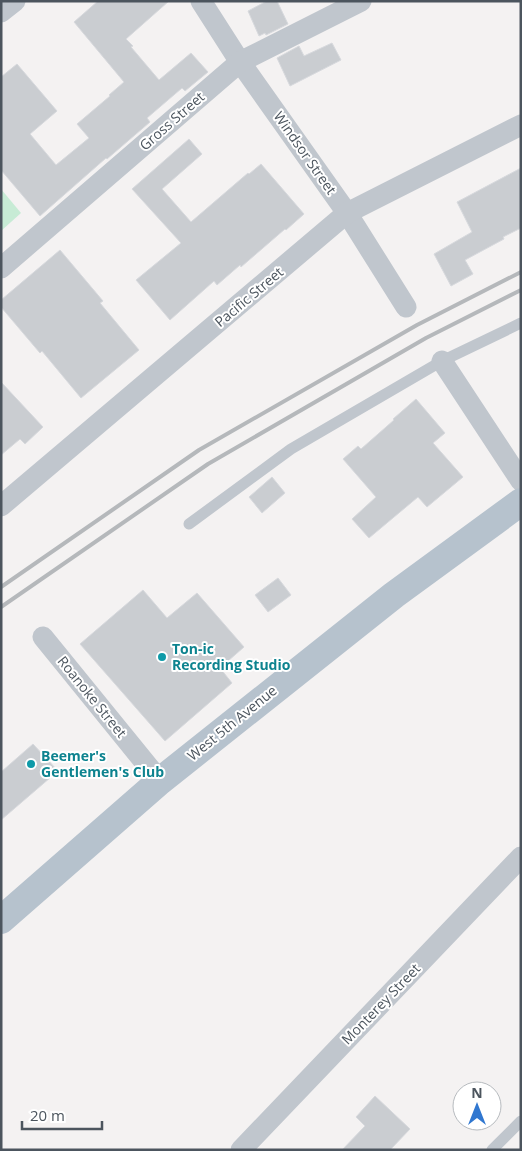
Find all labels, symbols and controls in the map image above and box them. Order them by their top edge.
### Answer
street label: Gross Street [135,87,208,154]
street label: Windsor Street [270,107,341,198]
street label: Pacific Street [210,262,287,331]
place label: Ton-ic Recording Studio [172,639,291,674]
marker: Ton-ic Recording Studio [156,651,168,663]
street label: Roanoke Street [54,652,131,741]
street label: West 5th Avenue [183,681,281,765]
place label: Beemer's Gentlemen's Club [41,746,164,781]
marker: Beemer's Gentlemen's Club [25,758,37,770]
street label: Monterey Street [337,959,424,1048]
north arrow [452,1081,502,1131]
text: N [471,1083,483,1102]
scale bar [22,1098,102,1130]
text: 20 m [30,1105,65,1125]

